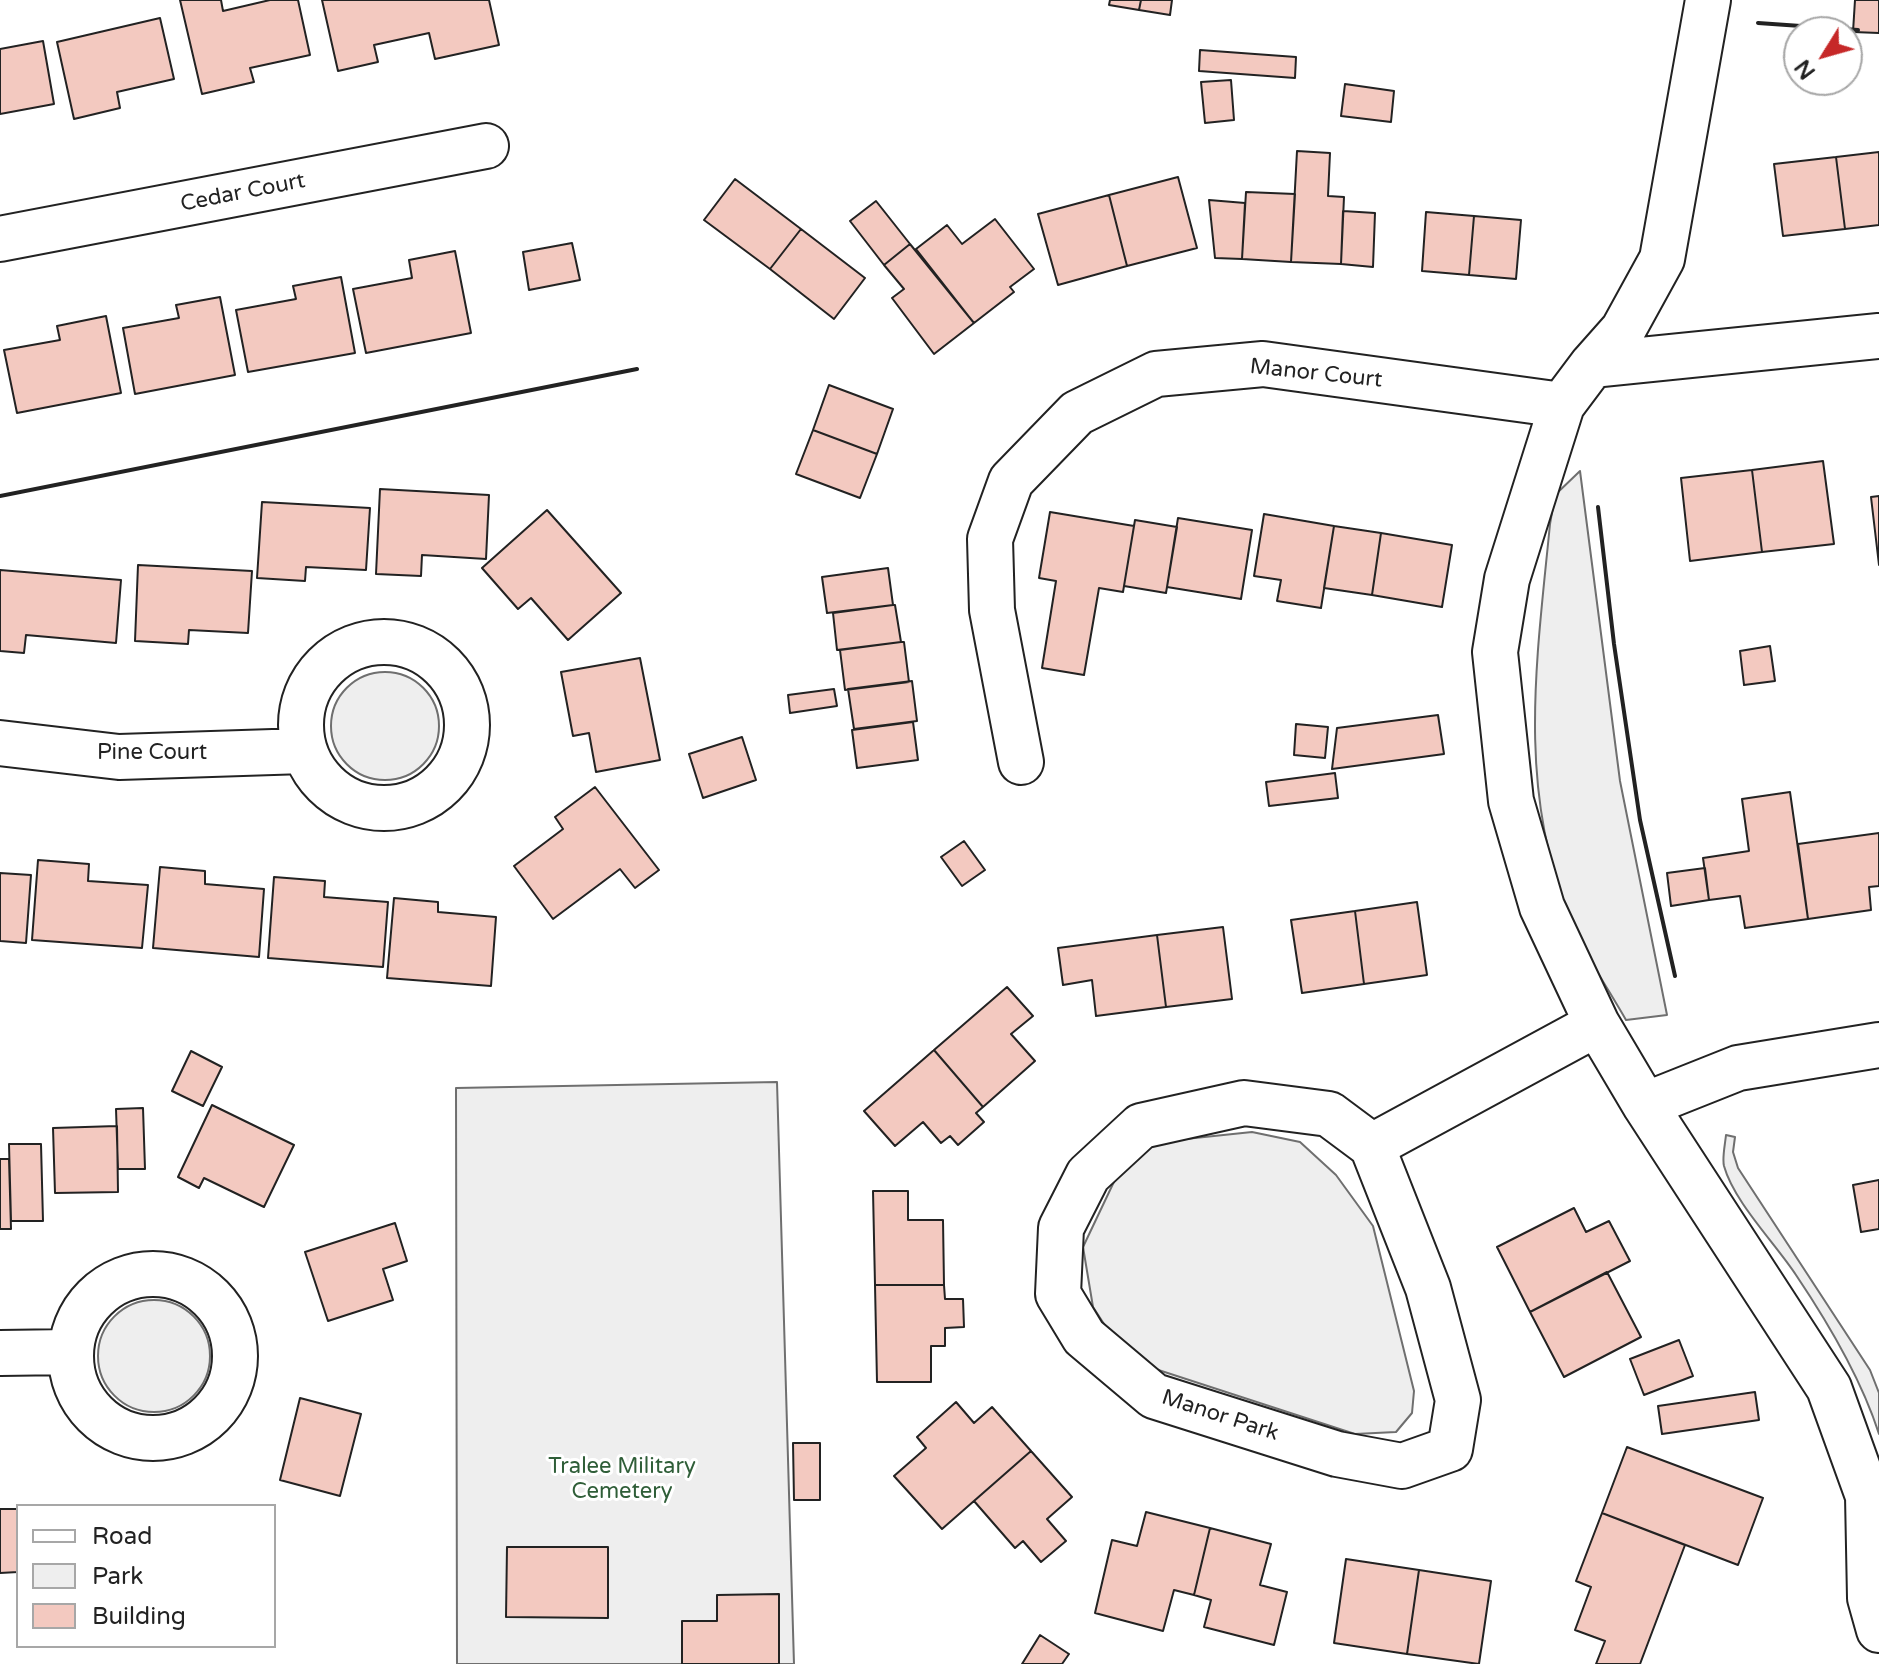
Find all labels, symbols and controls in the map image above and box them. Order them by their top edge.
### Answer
north arrow [1783,16,1863,96]
text: N [1790,54,1821,84]
street label: Cedar Court [178,168,308,218]
street label: Manor Court [1248,354,1384,394]
street label: Pine Court [97,740,207,766]
street label: Manor Park [1158,1385,1282,1447]
park label: Tralee Military Cemetery [548,1454,696,1506]
legend [16,1504,276,1648]
text: Road [92,1522,152,1551]
text: Park [92,1562,143,1591]
text: Building [92,1602,186,1631]

